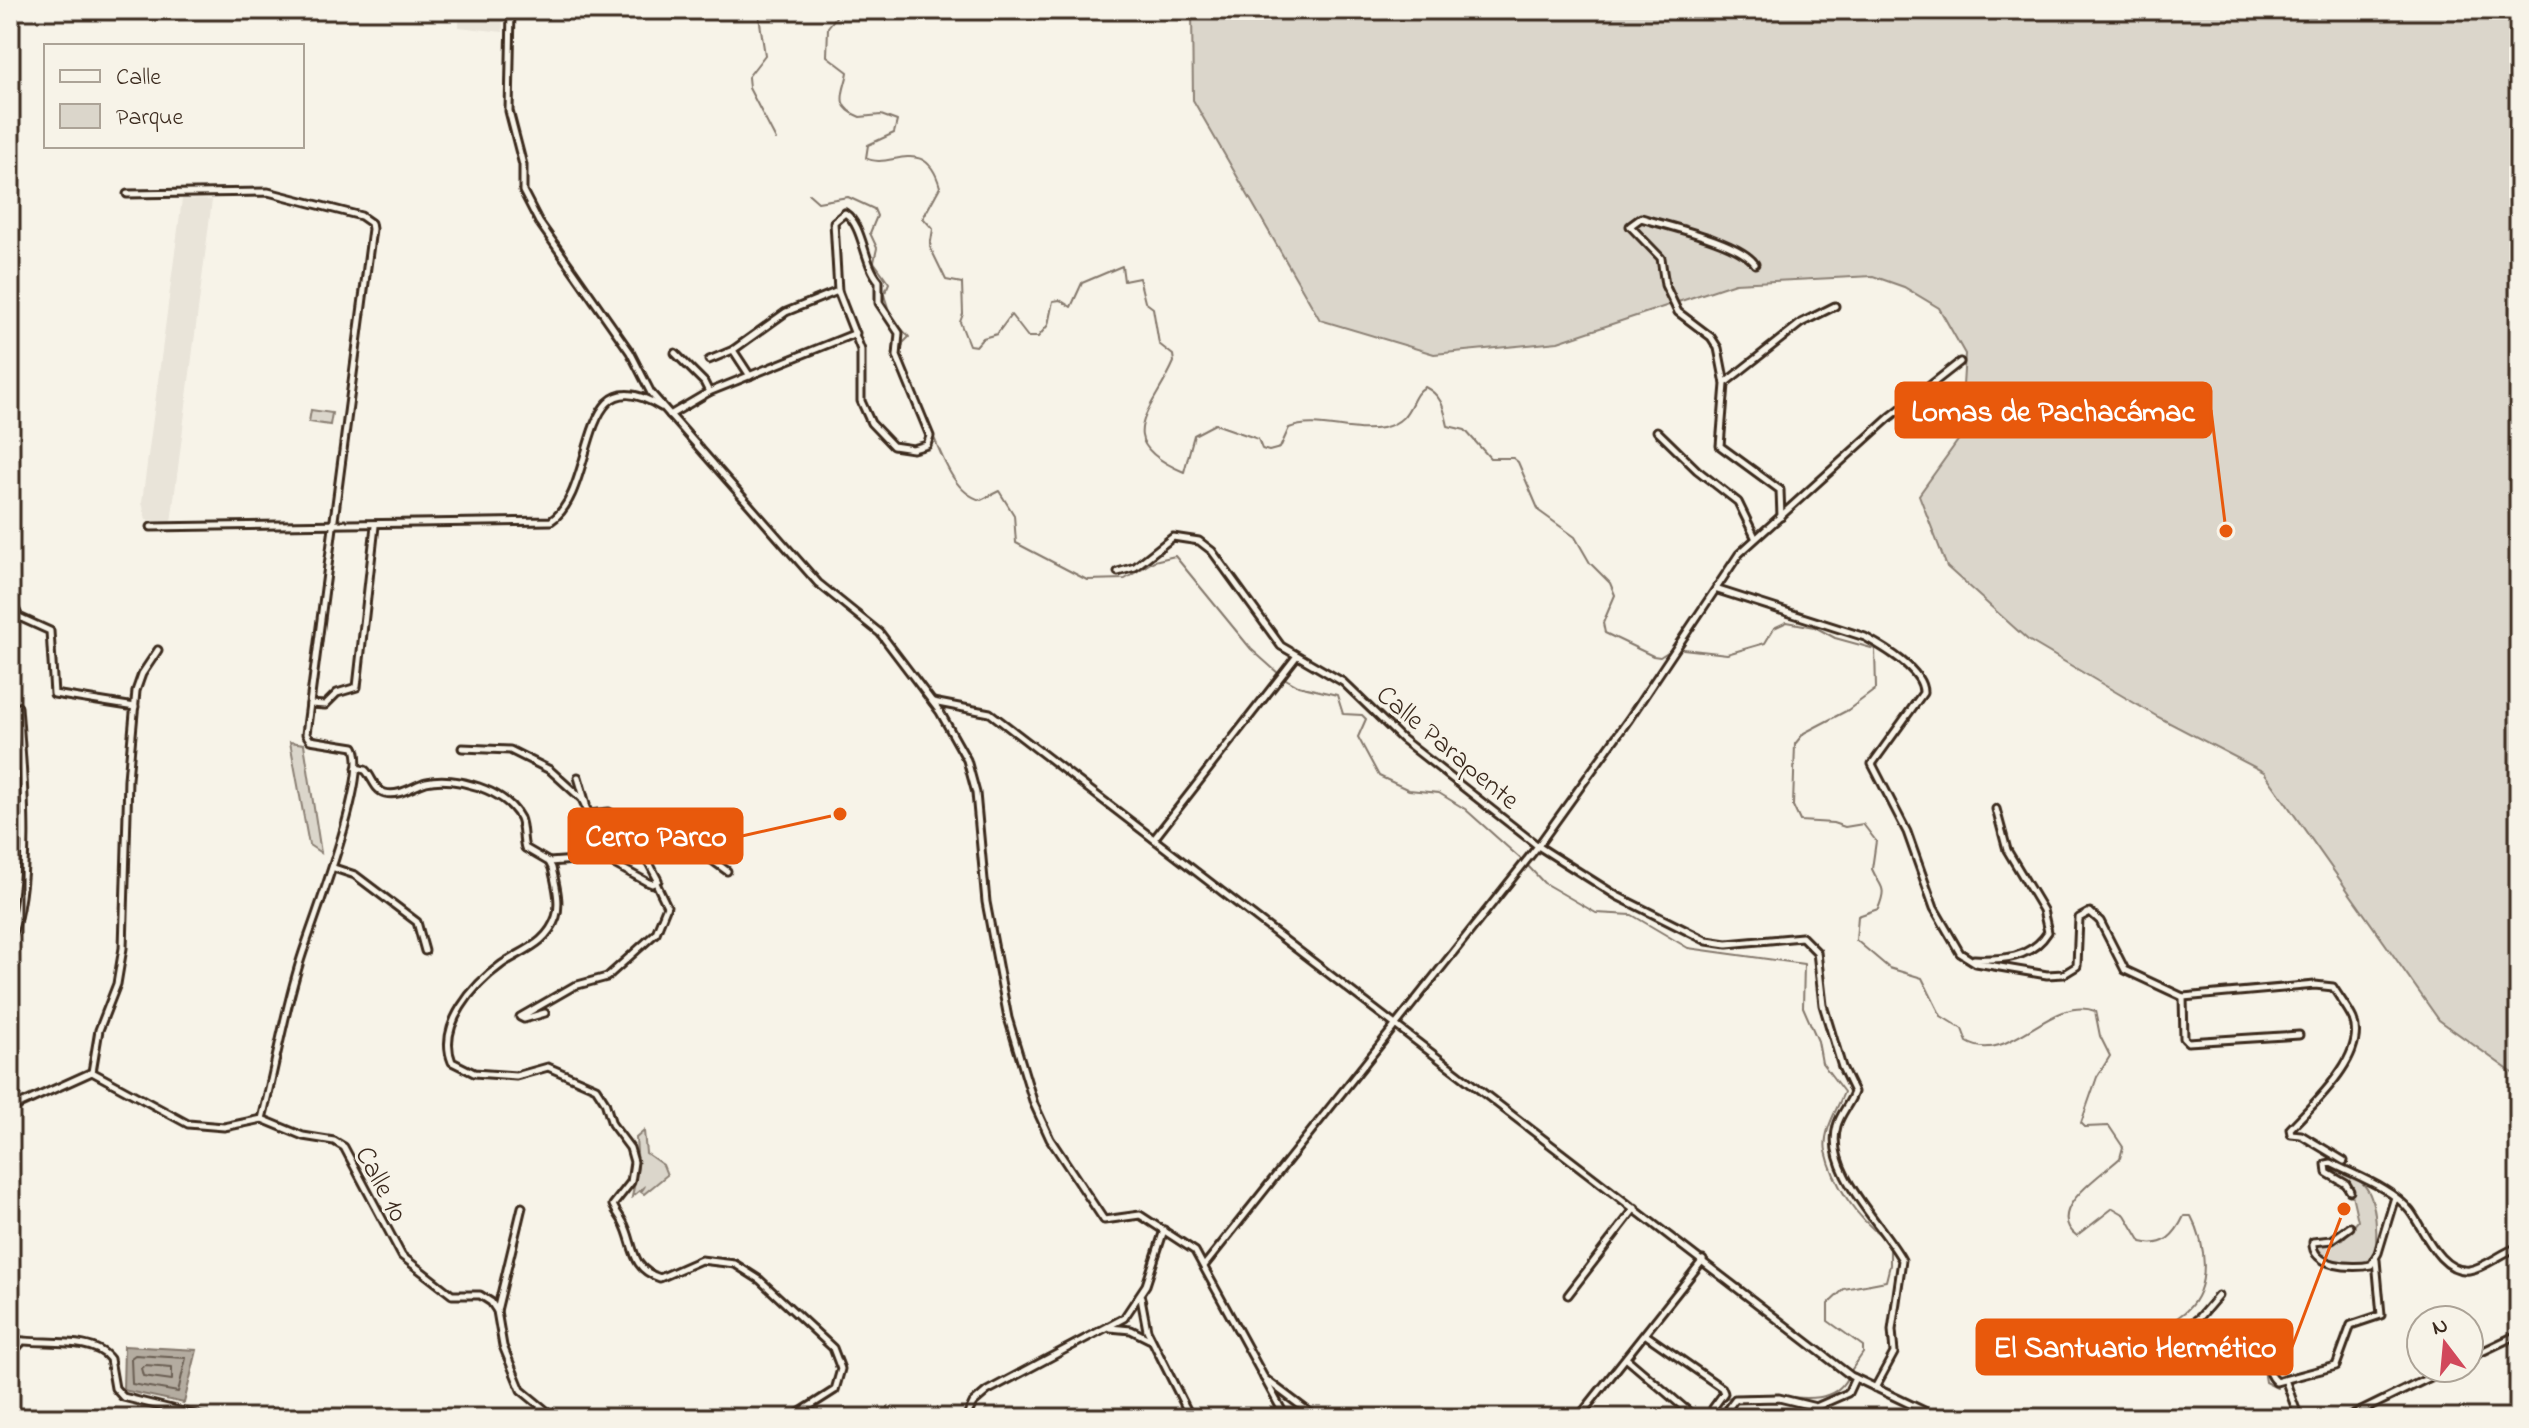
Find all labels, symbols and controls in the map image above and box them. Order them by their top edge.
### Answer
legend [44,44,304,148]
text: Calle [116,61,161,96]
text: Parque [116,101,183,136]
callout: Lomas de Pachacámac [1896,383,2211,437]
text: Lomas de Pachacámac [1911,392,2195,436]
street label: Calle Parapente [1366,676,1528,821]
callout: Cerro Parco [569,809,742,863]
text: Cerro Parco [585,817,727,861]
street label: Calle 10 [343,1140,417,1230]
north arrow [2405,1304,2485,1384]
text: N [2429,1310,2452,1345]
callout: El Santuario Hermético [1977,1320,2292,1374]
text: El Santuario Hermético [1993,1328,2277,1372]

